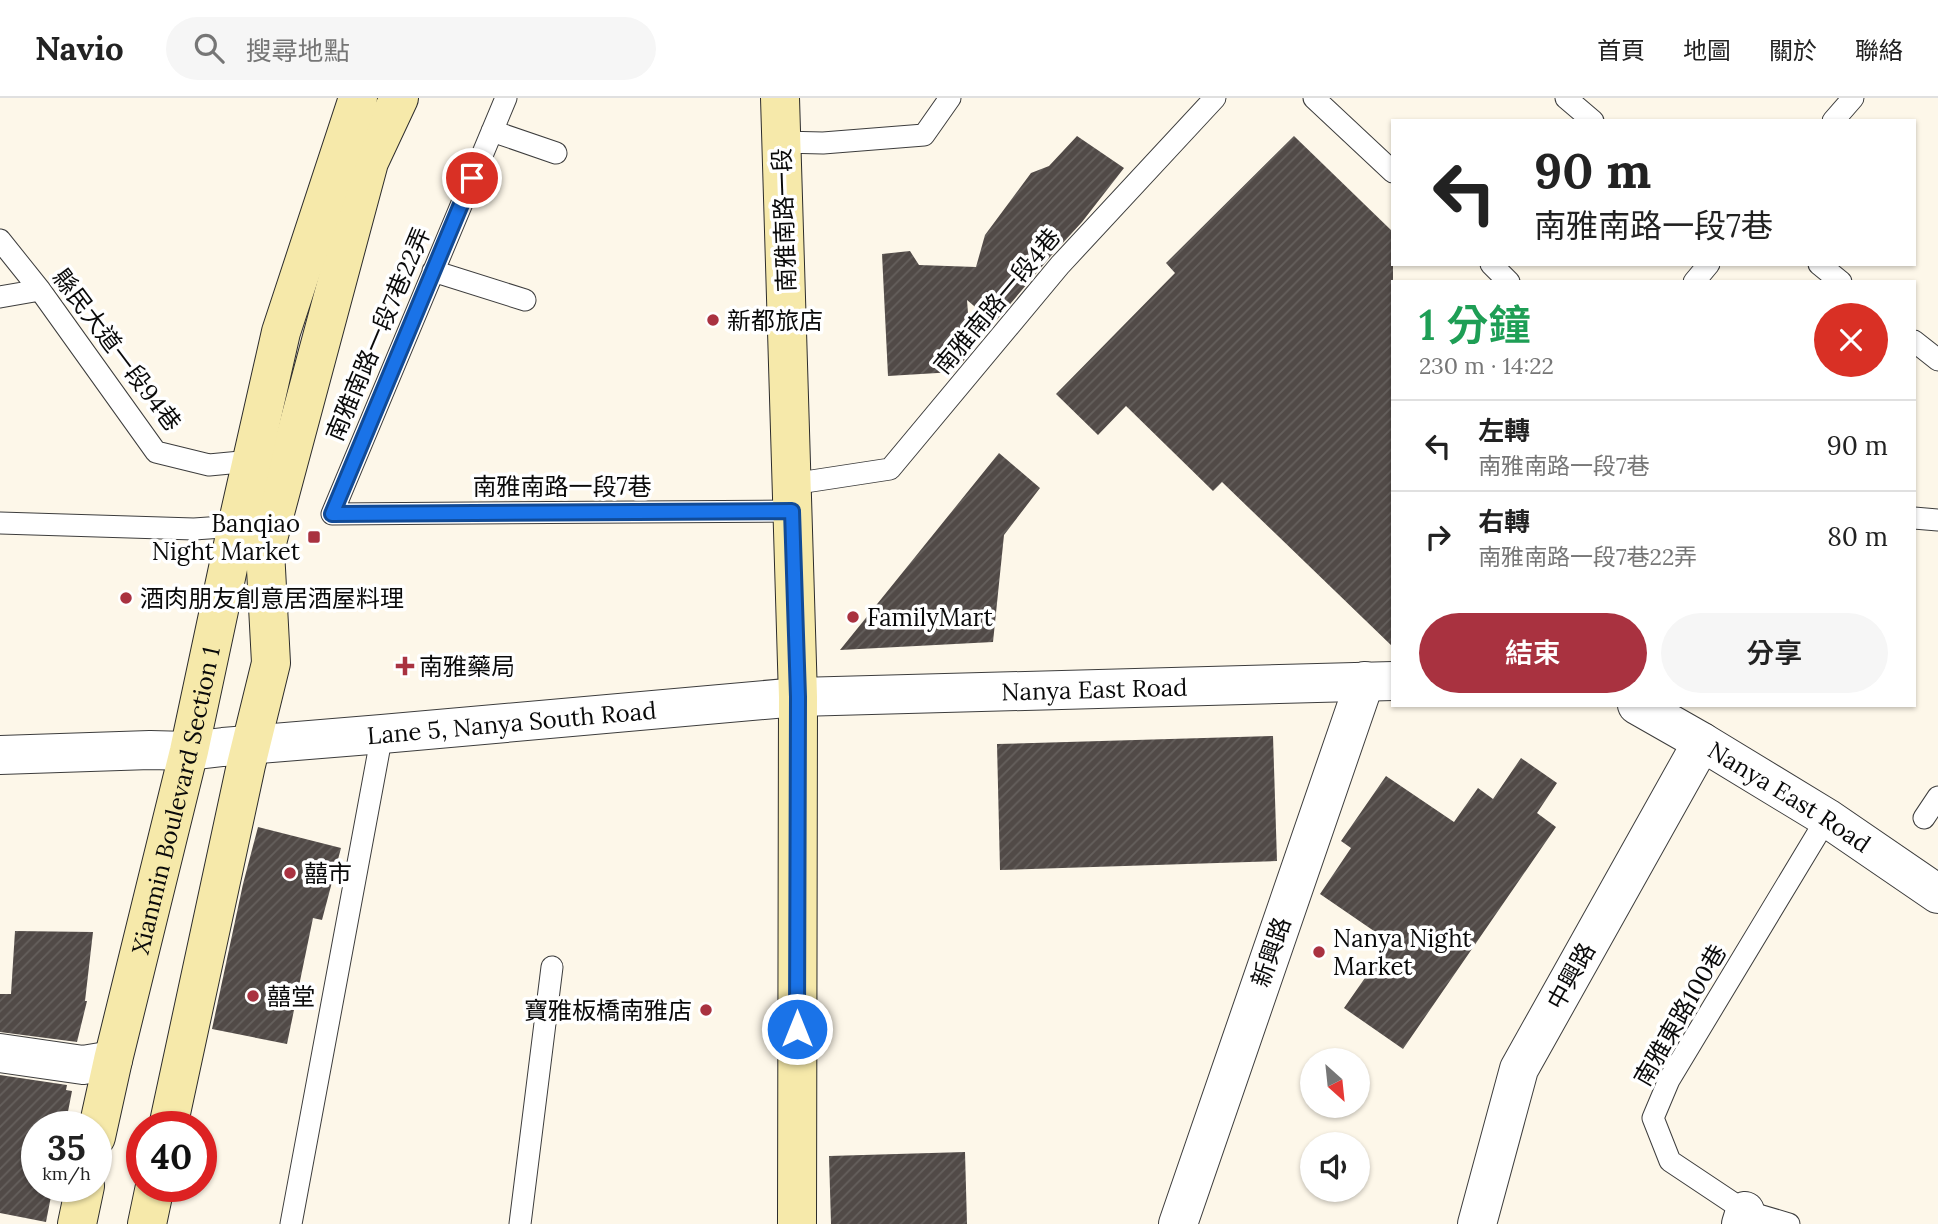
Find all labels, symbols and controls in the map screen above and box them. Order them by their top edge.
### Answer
search box [166,17,656,80]
text: Navio [35,27,124,69]
icon: search [190,29,228,67]
text: 搜尋地點 [246,34,350,67]
text: 首頁 [1597,35,1645,66]
text: 地圖 [1683,35,1731,66]
text: 關於 [1769,35,1817,66]
text: 聯絡 [1855,35,1903,66]
text: 90 m [1534,139,1651,201]
icon: left [1419,147,1510,238]
pin [442,148,502,208]
street label: 南雅南路一段 [766,148,802,292]
icon: arrive [453,159,491,197]
text: 南雅南路一段7巷 [1534,205,1773,246]
street label: 南雅南路一段4巷 [927,222,1067,380]
street label: 南雅南路一段7巷22弄 [319,223,437,445]
street label: 縣民大道一段94巷 [46,263,188,437]
text: 1 分鐘 [1419,298,1531,352]
button: close [1814,303,1888,377]
place label: 新都旅店 [727,305,823,336]
marker: 新都旅店 [705,312,721,328]
text: 230 m · 14:22 [1419,351,1554,380]
text: 左轉 [1478,414,1530,447]
icon: left [1419,427,1457,465]
text: 90 m [1827,429,1888,462]
text: 南雅南路一段7巷 [1478,451,1650,480]
street label: 南雅南路一段7巷 [472,471,652,502]
text: 右轉 [1478,505,1530,538]
place label: Banqiao Night Market [152,508,301,567]
icon: right [1419,518,1457,556]
text: 80 m [1827,520,1888,553]
marker: Banqiao Night Market [306,529,322,545]
text: 南雅南路一段7巷22弄 [1478,542,1697,571]
place label: 酒肉朋友創意居酒屋料理 [140,583,404,614]
marker: 酒肉朋友創意居酒屋料理 [118,590,134,606]
place label: FamilyMart [867,602,993,633]
marker: FamilyMart [845,609,861,625]
button: 結束 [1419,613,1647,693]
button: 分享 [1661,613,1888,693]
street label: Xianmin Boulevard Section 1 [124,644,226,957]
place label: 南雅藥局 [419,651,515,682]
marker: 南雅藥局 [397,658,413,674]
street label: Nanya East Road [1001,671,1188,707]
street label: Lane 5, Nanya South Road [366,694,658,751]
street label: Nanya East Road [1703,734,1877,859]
place label: 囍市 [304,858,352,889]
marker: 囍市 [282,865,298,881]
street label: 新興路 [1245,913,1297,991]
place label: Nanya Night Market [1333,923,1472,982]
street label: 中興路 [1540,937,1602,1015]
street label: 南雅東路100巷 [1627,939,1733,1091]
marker: Nanya Night Market [1311,944,1327,960]
place label: 囍堂 [267,981,315,1012]
marker: 囍堂 [245,988,261,1004]
position arrow [760,992,834,1066]
place label: 寶雅板橋南雅店 [524,995,692,1026]
marker: 寶雅板橋南雅店 [698,1002,714,1018]
north arrow [1300,1048,1370,1118]
map controls [1300,1048,1370,1202]
speed limit sign: 40 [126,1111,217,1202]
text: 35 [47,1125,86,1170]
button: sound [1300,1132,1370,1202]
text: km/h [42,1162,91,1185]

